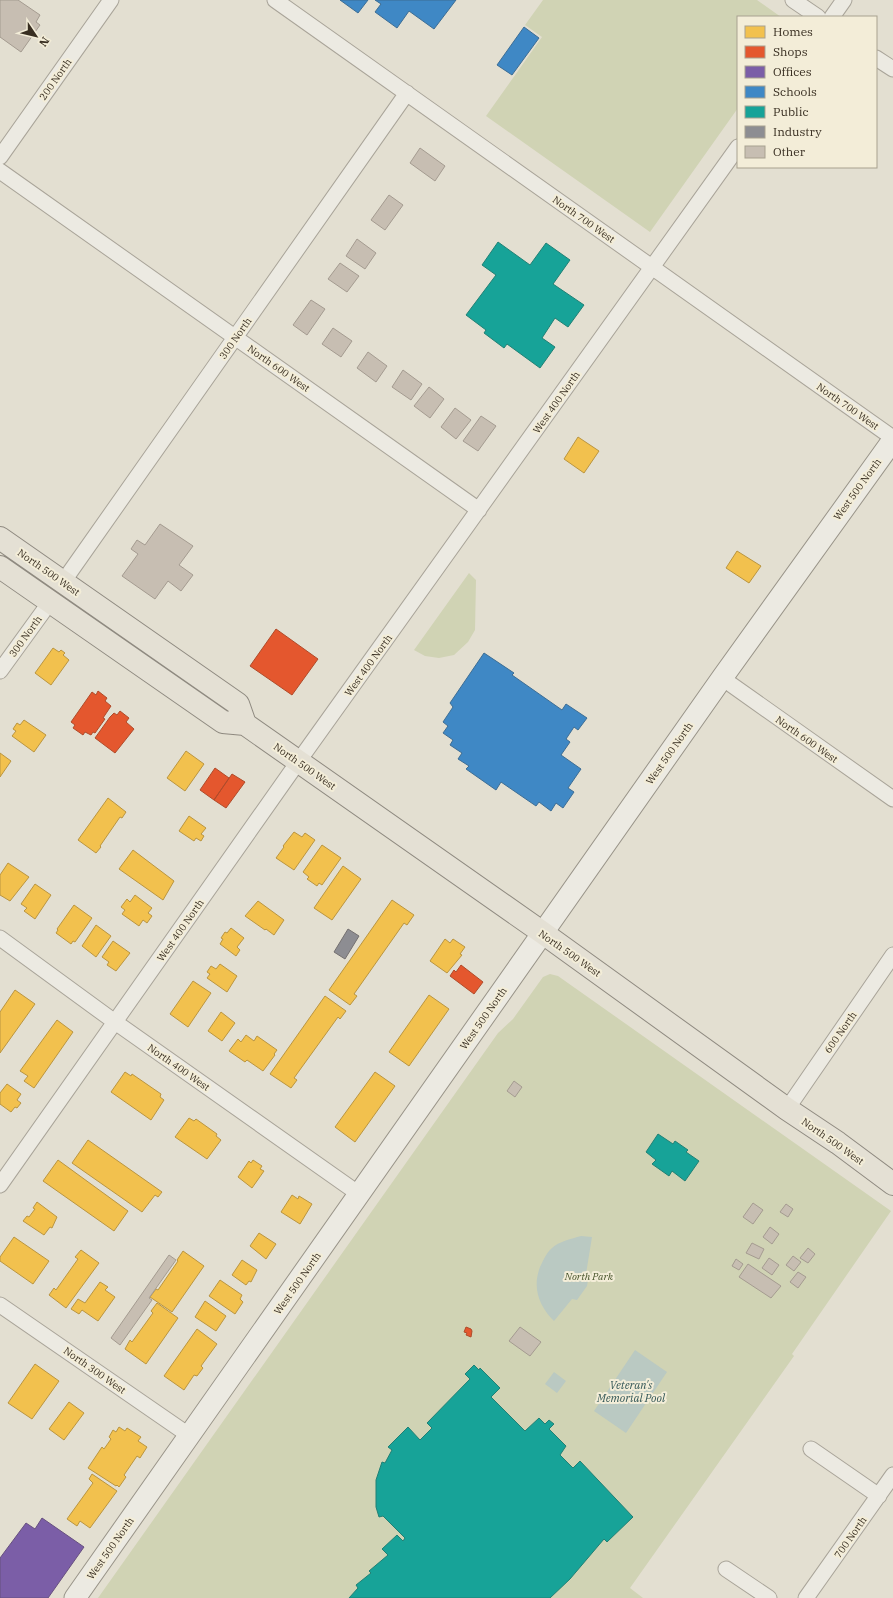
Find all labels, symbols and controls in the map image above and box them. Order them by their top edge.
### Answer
north arrow [16,16,56,56]
legend [737,16,877,168]
text: Homes [773,24,813,39]
text: N [36,34,52,50]
text: Shops [773,44,808,59]
street label: 200 North [36,56,74,103]
text: Offices [773,64,812,79]
text: Schools [773,84,817,99]
text: Public [773,104,809,119]
text: Industry [773,124,822,139]
text: Other [773,144,806,159]
street label: North 700 West [550,193,618,246]
street label: 300 North [216,315,254,362]
street label: North 600 West [245,342,313,395]
street label: West 400 North [530,369,583,436]
street label: North 700 West [814,380,882,433]
street label: West 500 North [831,456,884,523]
street label: North 500 West [15,546,83,599]
street label: 300 North [6,613,45,660]
street label: West 400 North [342,632,395,699]
street label: North 600 West [773,713,841,766]
street label: West 500 North [643,720,696,787]
street label: North 500 West [271,740,339,793]
street label: West 400 North [154,897,207,964]
street label: North 500 West [536,927,604,980]
street label: West 500 North [457,985,510,1052]
street label: 600 North [821,1009,859,1056]
street label: North 400 West [145,1041,213,1094]
street label: North 500 West [799,1115,867,1168]
street label: West 500 North [271,1250,324,1317]
park label: North Park [564,1270,614,1283]
street label: North 300 West [61,1344,129,1397]
water label: Veteran's Memorial Pool [596,1378,666,1405]
street label: 700 North [831,1514,869,1561]
street label: West 500 North [84,1515,137,1582]

